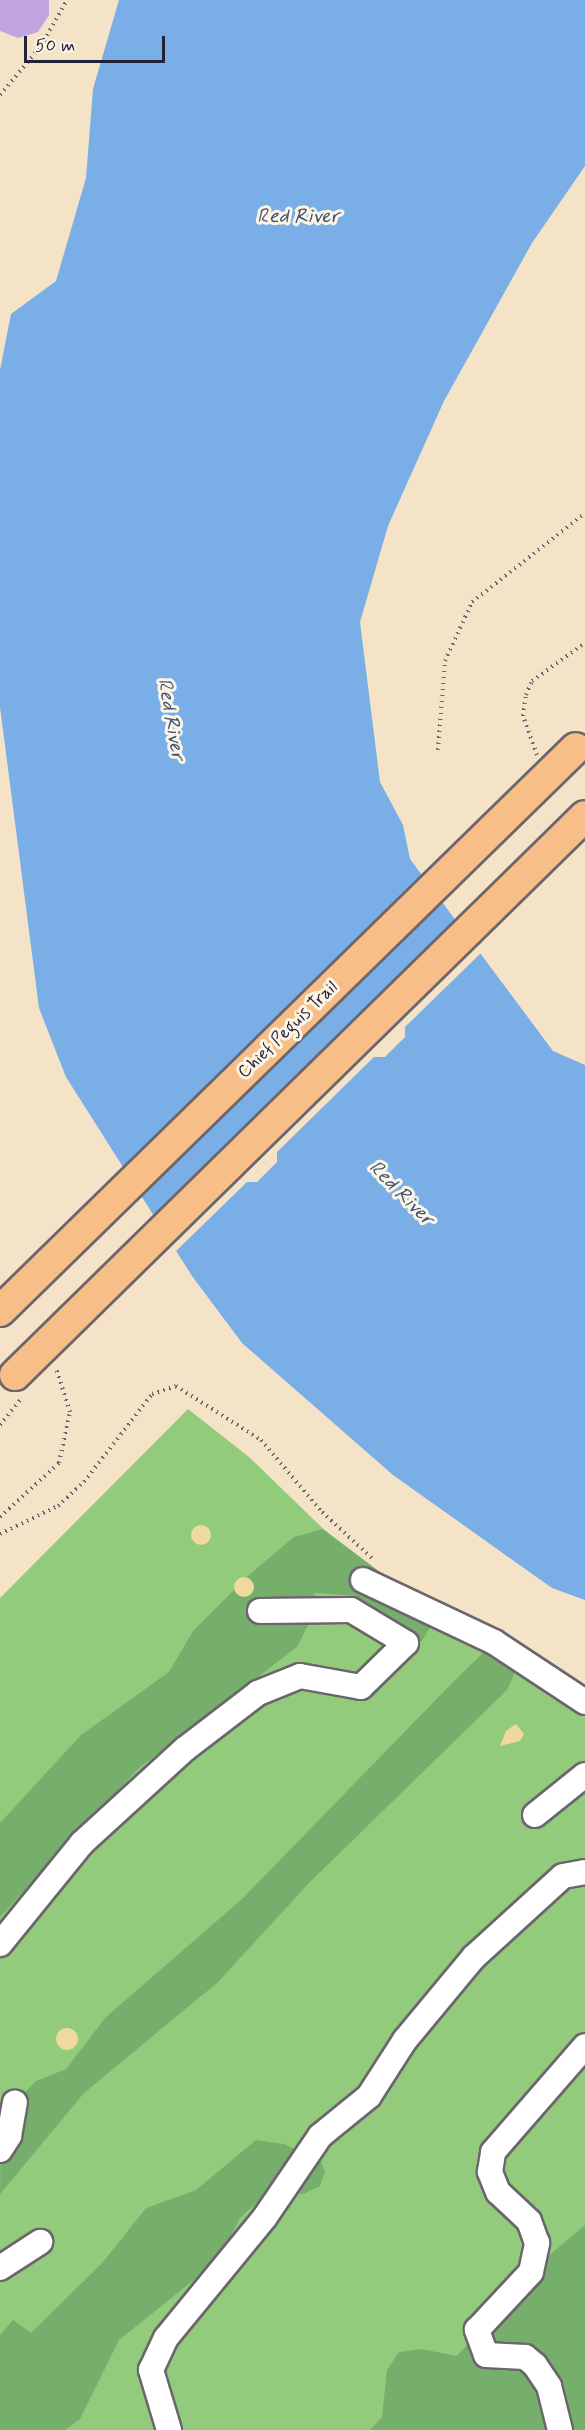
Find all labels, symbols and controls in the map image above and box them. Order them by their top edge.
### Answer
scale bar [27,24,168,62]
text: 50 m [35,34,75,58]
water label: Red River [257,204,339,228]
water label: Red River [152,677,190,761]
street label: Chief Peguis Trail [234,978,342,1082]
water label: Red River [364,1156,438,1230]

